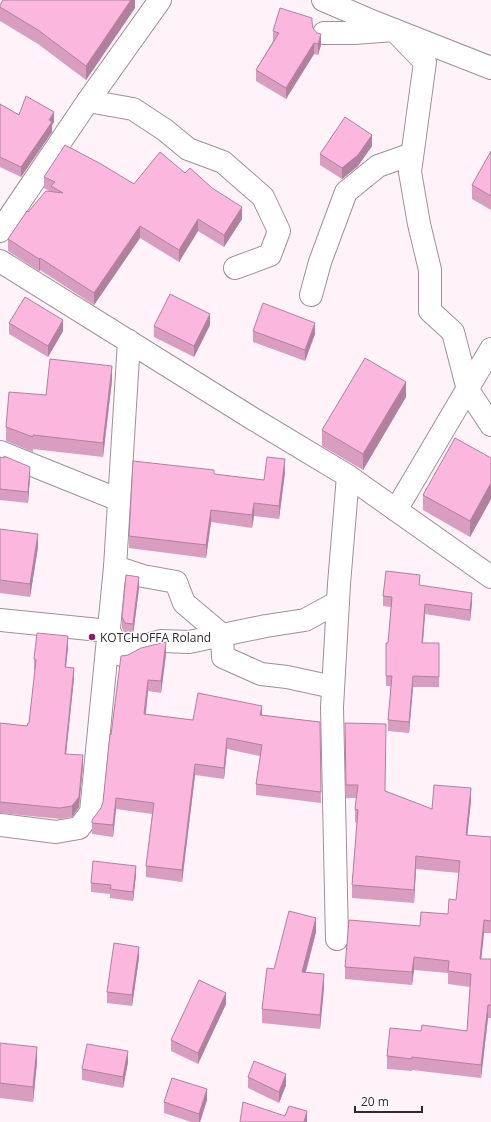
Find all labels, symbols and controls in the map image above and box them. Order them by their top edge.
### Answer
place label: KOTCHOFFA Roland [100,629,211,646]
marker: KOTCHOFFA Roland [87,632,97,642]
scale bar [355,1088,422,1114]
text: 20 m [361,1093,389,1110]

